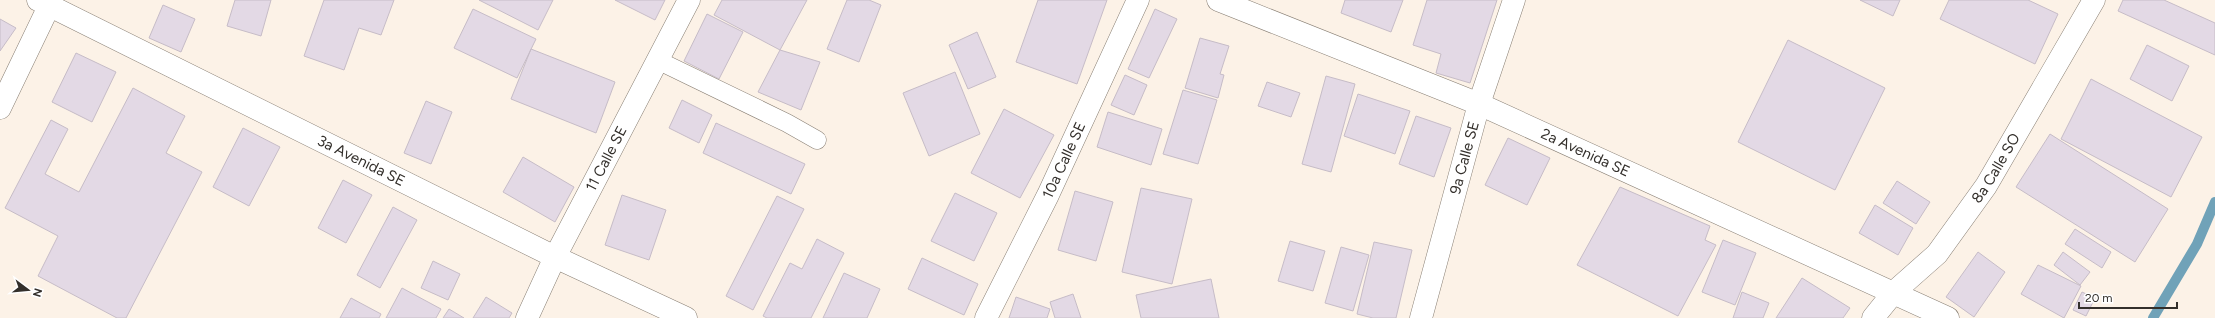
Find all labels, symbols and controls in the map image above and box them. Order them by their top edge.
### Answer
street label: 10a Calle SE [1039,119,1089,201]
street label: 9a Calle SE [1446,119,1483,196]
street label: 11 Calle SE [582,123,631,194]
street label: 2a Avenida SE [1538,125,1633,181]
street label: 8a Calle SO [1968,130,2024,207]
street label: 3a Avenida SE [314,131,408,190]
north arrow [8,270,48,310]
scale bar [2079,284,2177,310]
text: N [30,287,45,299]
text: 20 m [2085,291,2113,305]

